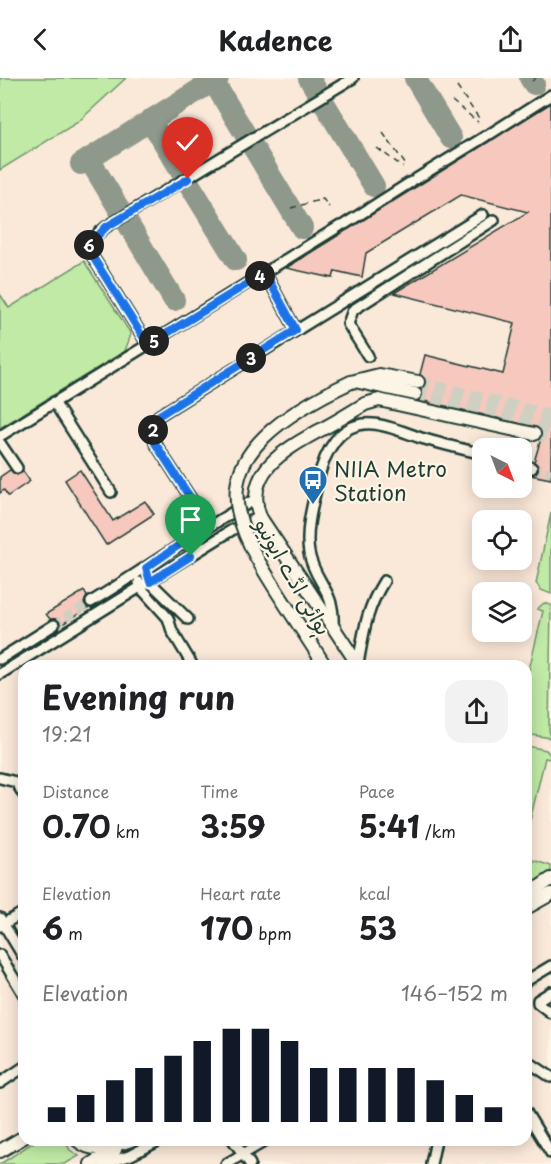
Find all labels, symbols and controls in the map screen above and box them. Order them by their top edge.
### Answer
text: Kadence [219,19,332,60]
icon: back [24,23,57,56]
icon: share [494,23,527,56]
pin [162,117,213,179]
icon: check [171,126,204,159]
pin: 6 [74,230,104,260]
text: 6 [83,233,95,257]
pin: 4 [245,261,275,291]
text: 4 [255,264,265,288]
pin: 5 [139,326,169,356]
text: 5 [149,329,159,353]
pin: 3 [236,343,266,373]
text: 3 [246,346,256,370]
pin: 2 [138,415,168,445]
text: 2 [147,418,159,442]
north arrow [472,438,532,498]
map controls [472,438,532,642]
place label: NIIA Metro Station [334,452,447,508]
bus stop icon: NIIA Metro Station [297,464,329,506]
pin [165,494,216,556]
icon: arrive [174,503,207,536]
street label: ہوائی اڈے ایونیو [245,510,341,642]
button: locate [472,510,532,570]
button: layers [472,582,532,642]
text: Evening run [42,671,235,721]
button: share [445,680,508,743]
text: 19:21 [42,719,92,749]
text: Distance [42,779,109,803]
text: Time [200,779,238,803]
text: Pace [359,779,395,803]
text: 0.70 [42,803,111,848]
text: 3:59 [200,803,266,848]
text: 5:41 [359,803,420,848]
text: km [111,819,140,843]
text: /km [420,819,456,843]
text: Elevation [42,881,111,905]
text: Heart rate [200,881,281,905]
text: kcal [359,881,391,905]
text: 6 [42,905,63,950]
text: 170 [200,905,253,950]
text: 53 [359,905,397,950]
text: m [63,921,83,945]
text: bpm [253,921,292,945]
text: Elevation [42,978,128,1008]
text: 146–152 m [401,978,508,1008]

